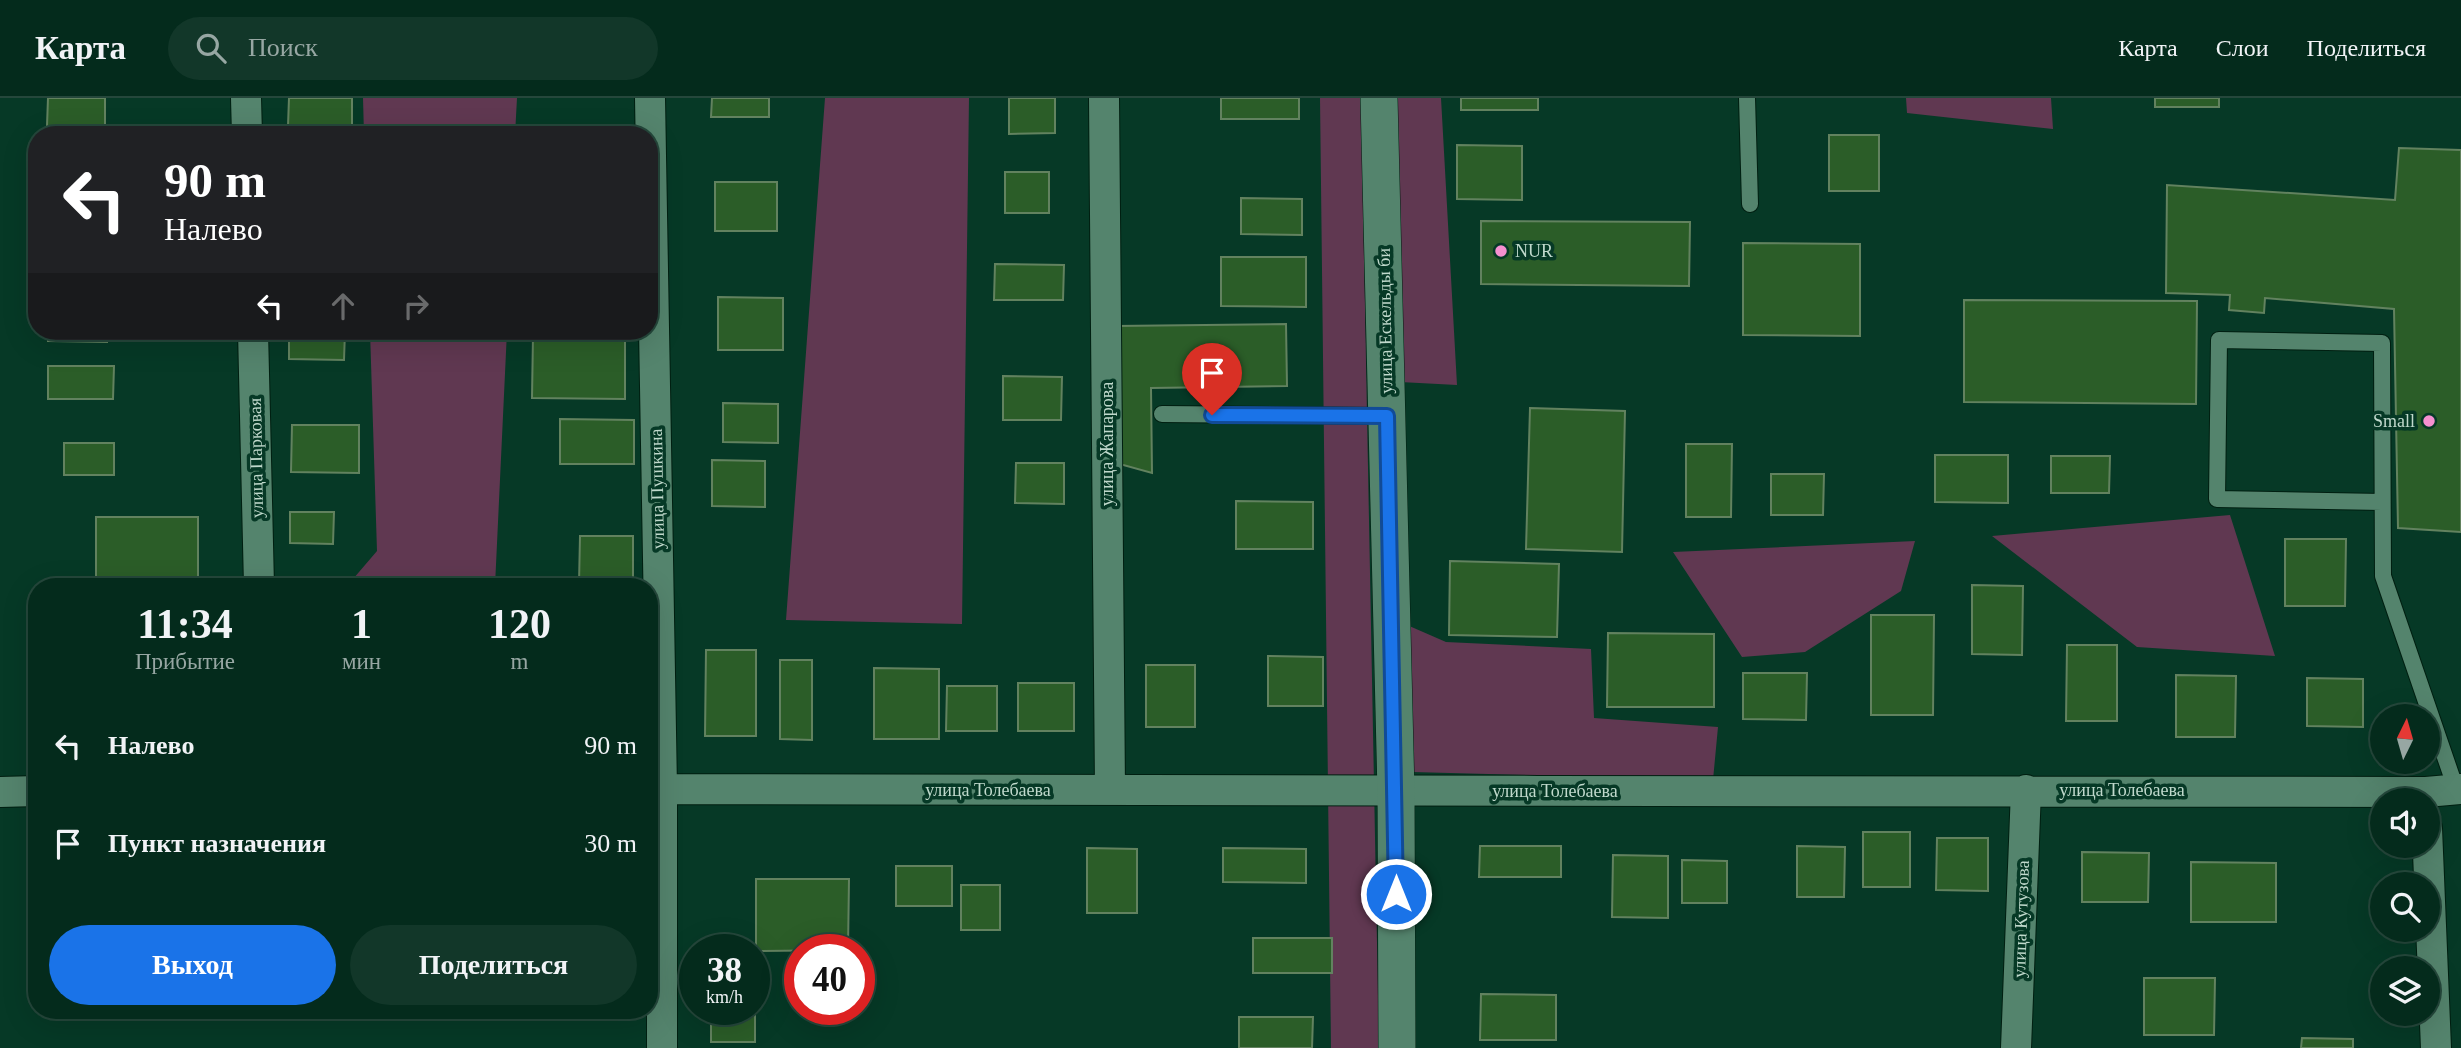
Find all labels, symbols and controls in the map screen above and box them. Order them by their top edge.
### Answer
search box [168,17,658,80]
icon: search [192,29,230,67]
text: Карта [35,30,126,66]
text: Поиск [248,33,318,62]
text: Карта [2118,35,2178,61]
text: Слои [2216,35,2269,61]
text: Поделиться [2307,35,2426,61]
text: 90 m [164,153,266,208]
icon: left [49,154,140,245]
text: Налево [164,211,263,247]
place label: NUR [1515,241,1553,261]
marker: NUR [1493,243,1509,259]
street label: улица Ескельды би [1374,247,1396,394]
icon: left [251,287,289,325]
icon: ahead [324,287,362,325]
icon: right [397,287,435,325]
pin [1182,343,1242,415]
icon: arrive [1193,354,1231,392]
street label: улица Жапарова [1097,382,1117,506]
street label: улица Парковая [245,398,267,518]
place label: Small [2373,411,2415,431]
marker: Small [2421,413,2437,429]
street label: улица Пушкина [646,428,668,550]
text: 11:34 [137,601,233,647]
text: 1 [351,601,372,647]
text: 120 [488,601,551,647]
text: Прибытие [135,649,235,674]
text: мин [342,649,381,674]
text: m [511,649,528,674]
north arrow [2370,704,2440,774]
map controls [2370,704,2440,1026]
icon: left [49,727,87,765]
text: Налево [108,731,194,760]
text: 90 m [584,731,637,760]
street label: улица Толебаева [925,780,1051,800]
street label: улица Толебаева [2059,780,2185,800]
street label: улица Толебаева [1492,781,1618,801]
button: sound [2370,788,2440,858]
icon: arrive [49,825,87,863]
text: Пункт назначения [108,829,326,858]
text: 30 m [584,829,637,858]
position arrow [1359,857,1433,931]
street label: улица Кутузова [2009,860,2033,978]
button: search [2370,872,2440,942]
button: Выход [49,925,336,1005]
button: Поделиться [350,925,637,1005]
speed limit sign: 40 [784,934,875,1025]
text: 38 [707,951,742,990]
button: layers [2370,956,2440,1026]
text: km/h [706,987,743,1007]

